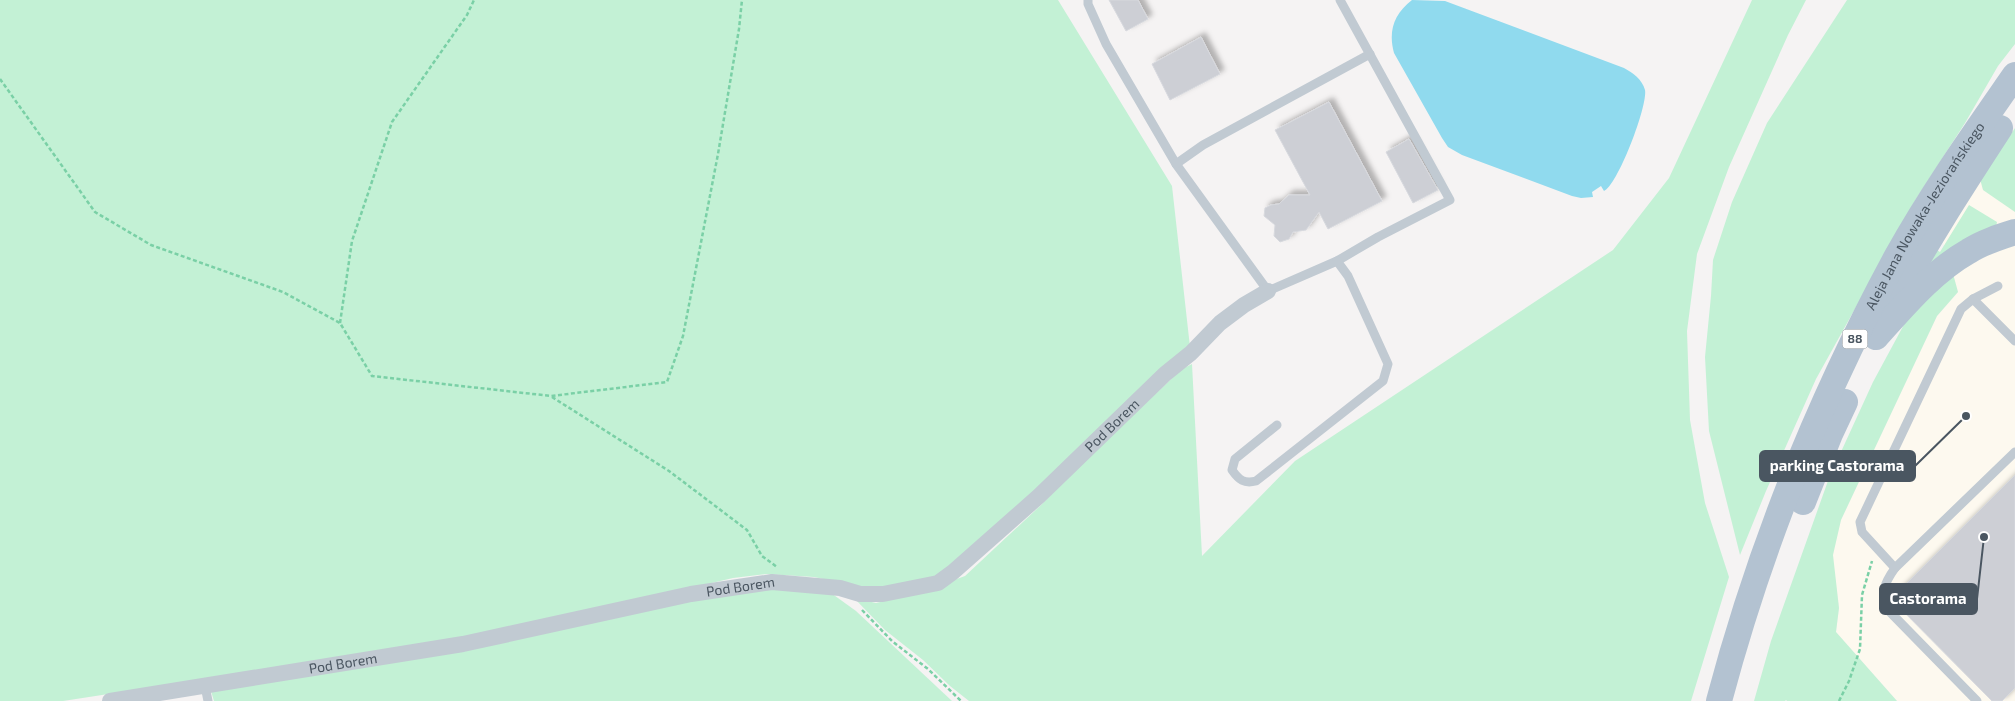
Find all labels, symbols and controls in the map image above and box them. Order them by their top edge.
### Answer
street label: Aleja Jana Nowaka-Jeziorańskiego [1861,118,1988,313]
road number: 88 [1842,329,1868,348]
street label: Pod Borem [1081,395,1142,455]
callout: parking Castorama [1760,451,1915,481]
text: parking Castorama [1770,456,1904,474]
street label: Pod Borem [705,573,776,600]
callout: Castorama [1880,584,1977,614]
text: Castorama [1889,589,1967,607]
street label: Pod Borem [307,649,378,677]

